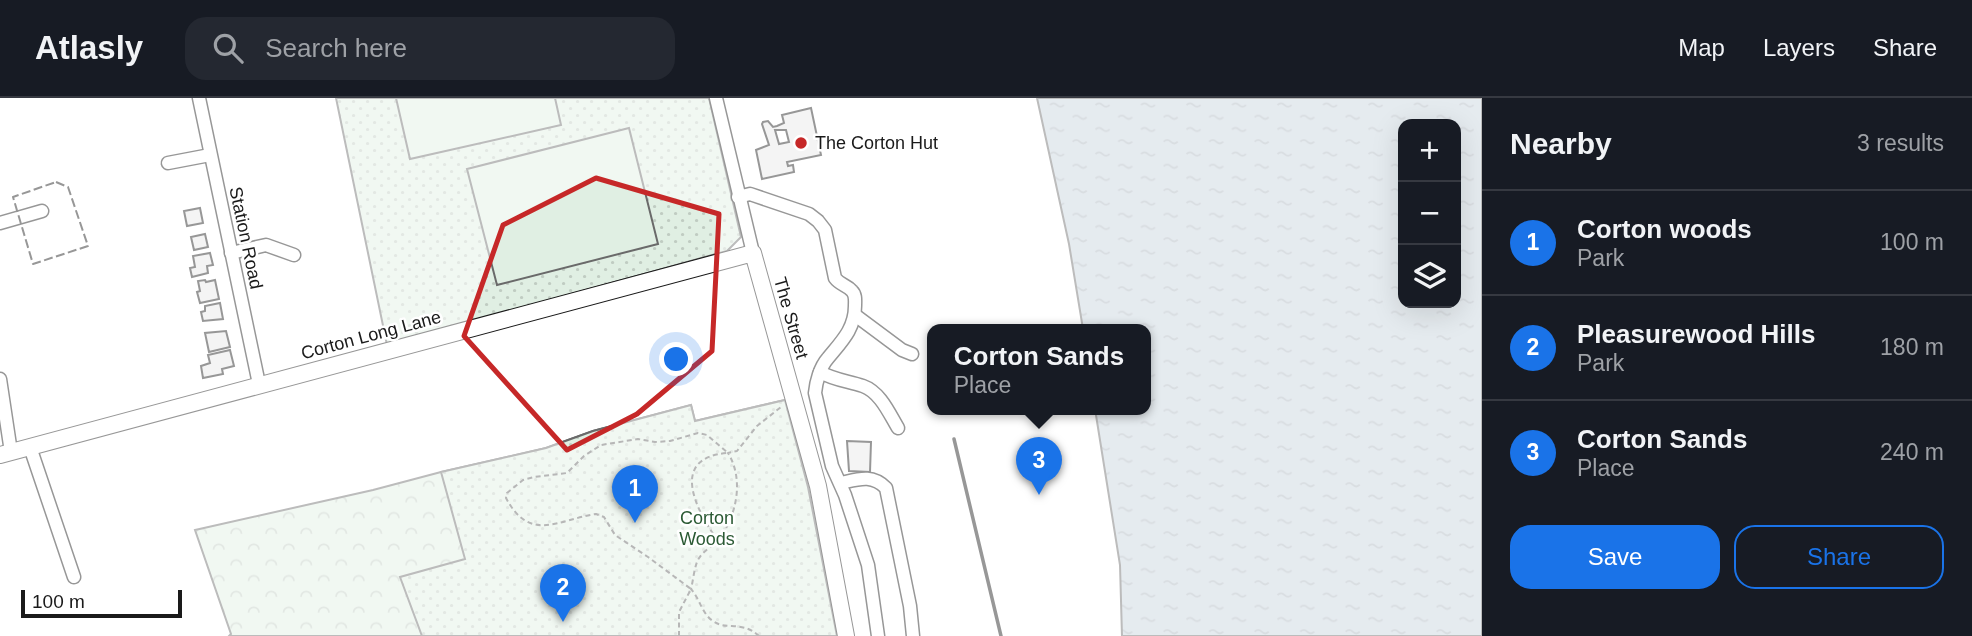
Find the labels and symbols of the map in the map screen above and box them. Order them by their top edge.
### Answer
place label: The Corton Hut [815,133,938,153]
marker: The Corton Hut [793,135,809,151]
street label: Station Road [225,185,267,291]
street label: The Street [770,275,812,361]
street label: Corton Long Lane [299,307,443,363]
your location [659,342,693,376]
pin: 3 [1016,437,1062,495]
pin: 1 [612,465,658,523]
park label: Corton Woods [679,508,735,549]
pin: 2 [540,564,586,622]
scale bar [21,587,182,619]

